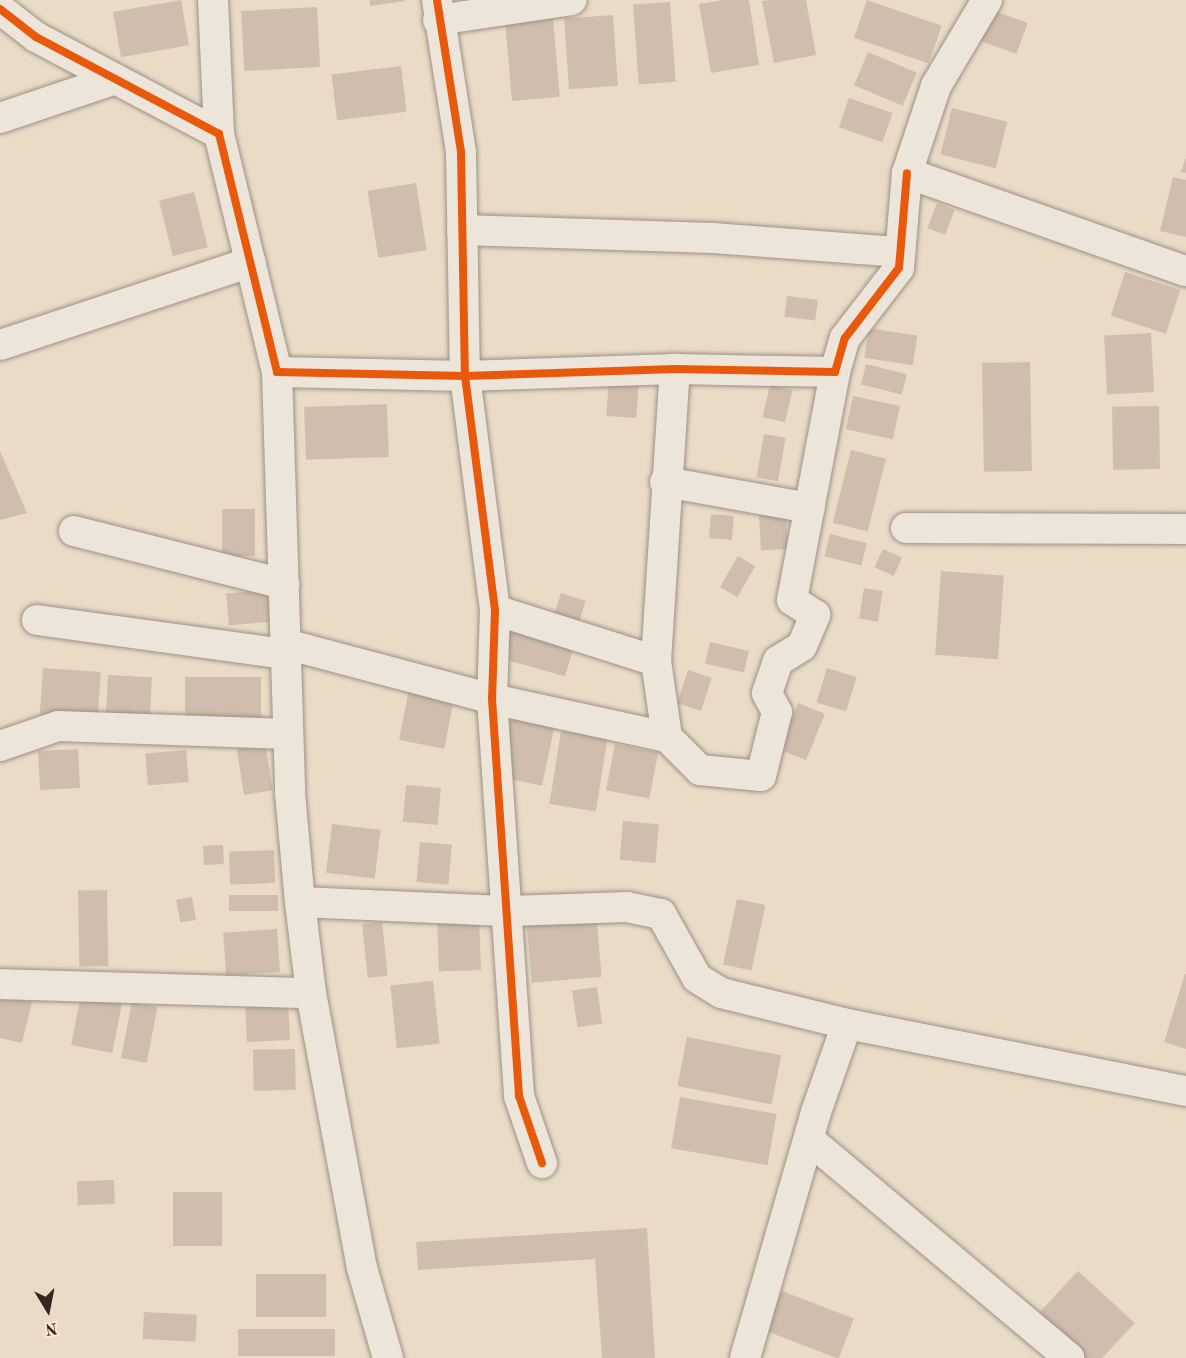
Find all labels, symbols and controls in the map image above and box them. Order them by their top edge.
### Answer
north arrow [18,1280,78,1340]
text: N [44,1319,59,1337]

